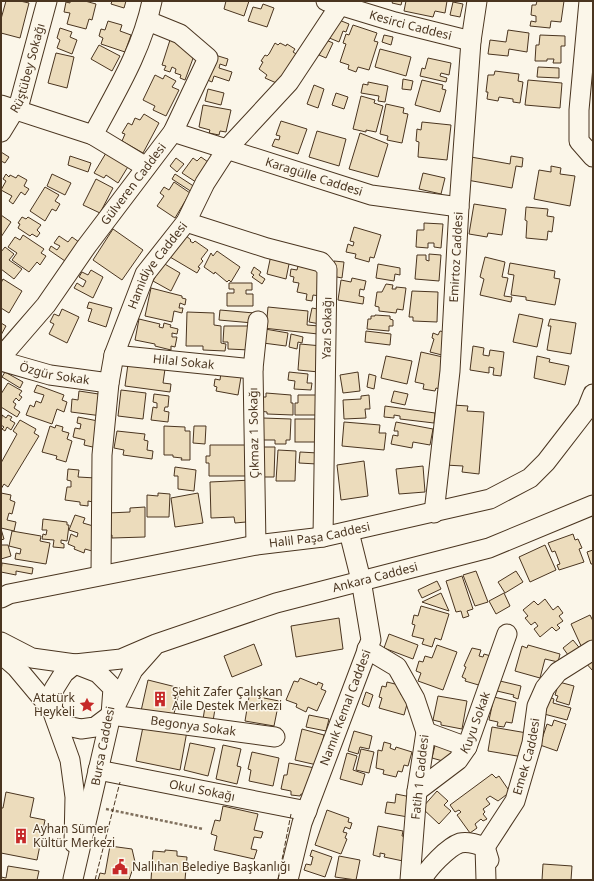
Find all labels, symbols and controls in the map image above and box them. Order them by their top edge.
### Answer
street label: Kesirci Caddesi [367,6,454,44]
street label: Rüştübey Sokağı [6,21,49,116]
street label: Gülveren Caddesi [96,139,170,228]
street label: Karagülle Caddesi [263,153,365,200]
street label: Emirtoz Caddesi [445,211,467,303]
street label: Hamidiye Caddesi [123,218,191,312]
street label: Yazı Sokağı [317,297,336,359]
street label: Hilal Sokak [152,350,216,373]
street label: Özgür Sokak [17,358,91,388]
street label: Çıkmaz 1 Sokağı [244,387,263,479]
street label: Halil Paşa Caddesi [268,518,372,551]
street label: Ankara Caddesi [331,558,420,596]
street label: Namık Kemal Caddesi [315,647,375,768]
place label: Şehit Zafer Çalışkan Aile Destek Merkezi [172,683,283,714]
place label: Atatürk Heykeli [33,689,76,720]
street label: Kuyu Sokak [456,689,494,757]
building icon: Şehit Zafer Çalışkan Aile Destek Merkezi [151,690,169,708]
place icon: Atatürk Heykeli [78,696,96,714]
street label: Bursa Caddesi [86,705,119,787]
street label: Begonya Sokak [150,711,238,740]
street label: Emek Caddesi [508,717,543,797]
street label: Fatih 1 Caddesi [407,733,432,820]
street label: Okul Sokağı [168,775,237,805]
place label: Ayhan Sümer Kültür Merkezi [33,820,115,851]
building icon: Ayhan Sümer Kültür Merkezi [12,827,30,845]
public building icon: Nallıhan Belediye Başkanlığı [111,858,129,876]
place label: Nallıhan Belediye Başkanlığı [132,858,290,875]

